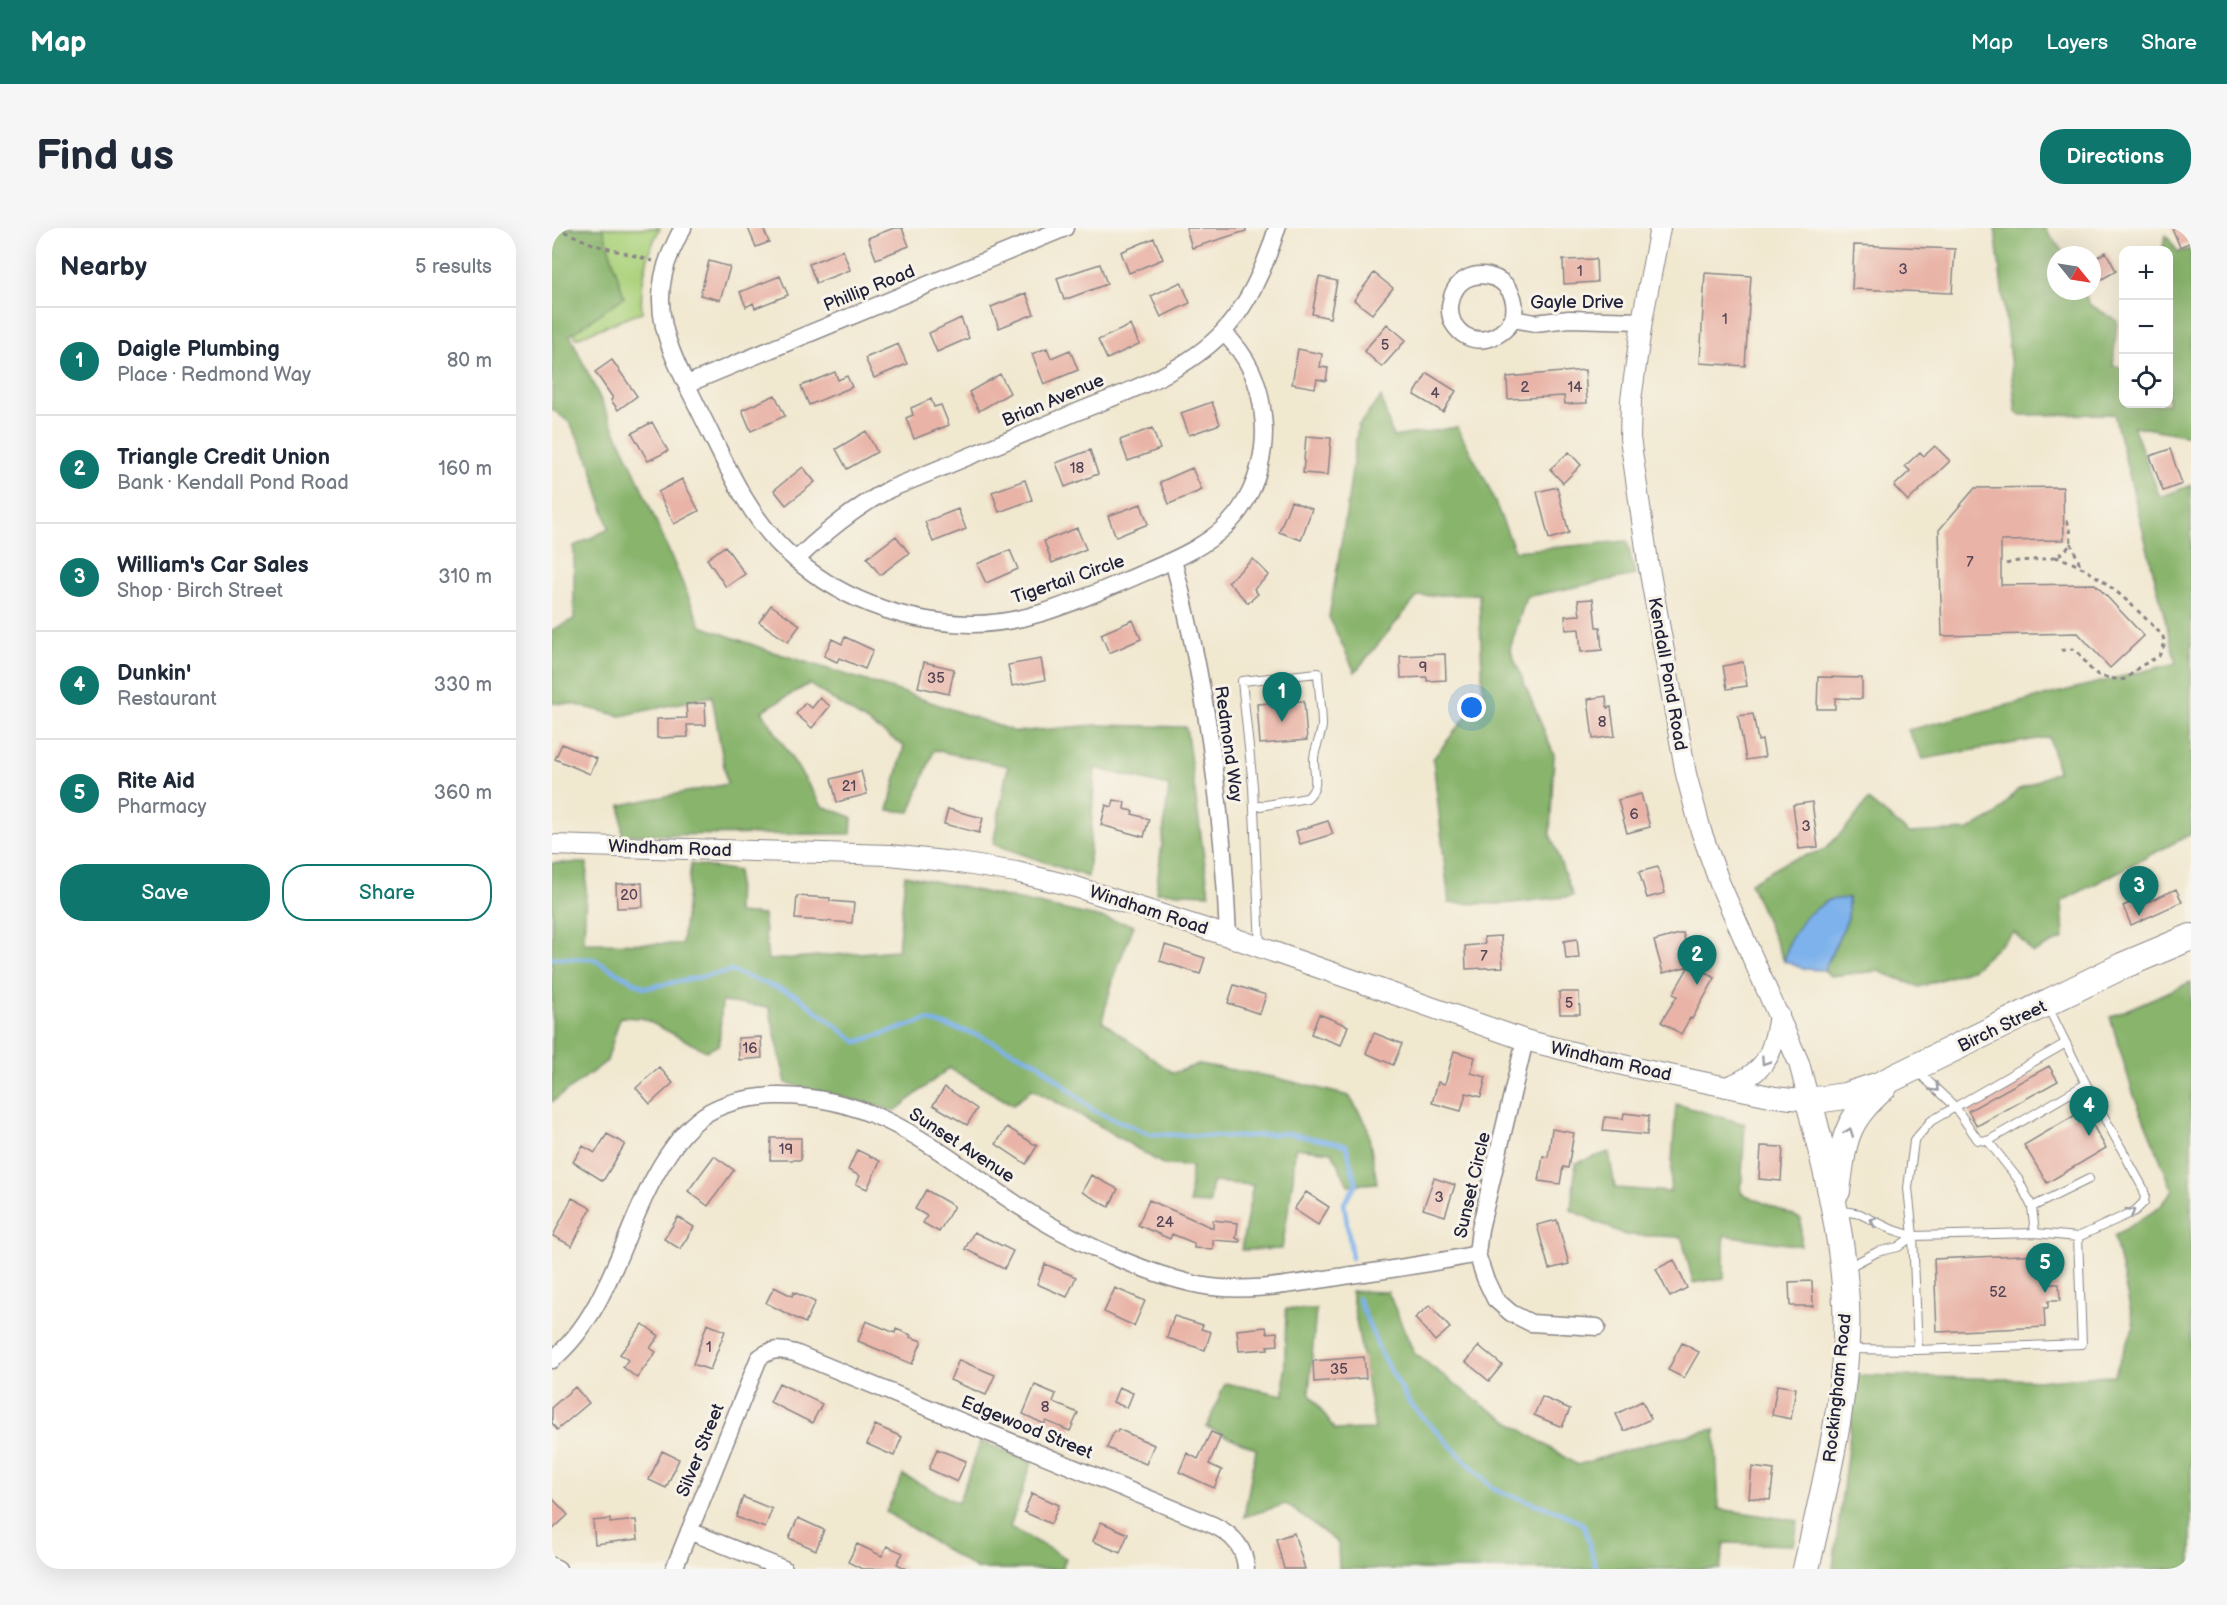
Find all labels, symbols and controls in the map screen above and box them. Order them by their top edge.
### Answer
text: Map [30,26,86,59]
text: Map [1971,30,2013,55]
text: Layers [2046,30,2108,55]
text: Share [2141,30,2197,55]
button: Directions [2040,129,2191,184]
text: Find us [36,131,174,182]
north arrow [2047,246,2101,300]
map controls [2119,246,2173,408]
button: + [2119,246,2173,300]
text: Nearby [60,252,147,283]
text: 5 results [415,255,492,279]
house number: 3 [1898,260,1908,279]
street label: Phillip Road [820,261,918,316]
house number: 1 [1577,262,1583,281]
street label: Gayle Drive [1530,292,1624,313]
button: − [2119,300,2173,354]
house number: 1 [1722,310,1728,329]
text: Daigle Plumbing [117,336,280,363]
house number: 5 [1381,336,1389,355]
text: 1 [75,349,84,373]
text: 80 m [447,349,492,373]
button: locate [2119,354,2173,408]
text: Place · Redmond Way [117,363,311,387]
street label: Brian Avenue [999,369,1108,431]
house number: 2 [1521,378,1530,397]
house number: 14 [1568,378,1582,397]
house number: 4 [1430,384,1440,403]
text: Triangle Credit Union [117,444,330,471]
text: 2 [74,457,85,481]
text: 160 m [438,457,492,481]
house number: 18 [1070,459,1085,478]
text: Bank · Kendall Pond Road [117,471,349,495]
street label: Tigertail Circle [1009,550,1128,609]
text: William's Car Sales [117,552,309,579]
house number: 7 [1966,553,1974,572]
text: 3 [74,565,85,589]
text: 310 m [438,565,492,589]
text: Shop · Birch Street [117,579,283,603]
street label: Kendall Pond Road [1644,596,1691,752]
house number: 9 [1419,658,1427,677]
text: Dunkin' [117,660,191,687]
house number: 35 [927,669,945,688]
pin: 1 [1262,672,1302,722]
text: 4 [74,673,85,697]
text: 330 m [434,673,492,697]
street label: Redmond Way [1210,685,1247,804]
text: Restaurant [117,687,217,711]
your location [1457,693,1486,722]
house number: 8 [1598,713,1607,732]
text: Rite Aid [117,768,195,795]
house number: 21 [842,777,856,796]
text: 5 [74,781,85,805]
text: 360 m [434,781,492,805]
text: Pharmacy [117,795,207,819]
house number: 6 [1629,805,1639,824]
house number: 3 [1801,817,1811,836]
street label: Windham Road [608,836,732,861]
button: Save [60,864,270,921]
button: Share [282,864,492,921]
pin: 3 [2120,866,2158,916]
street label: Windham Road [1087,881,1211,940]
house number: 20 [620,886,638,905]
pin: 2 [1678,936,1716,985]
house number: 7 [1480,947,1488,966]
house number: 5 [1565,994,1573,1013]
street label: Birch Street [1954,996,2050,1057]
street label: Windham Road [1548,1037,1673,1086]
house number: 16 [743,1039,757,1058]
one-way arrow [1761,1054,1772,1065]
one-way arrow [1928,1081,1938,1092]
pin: 4 [2070,1086,2108,1136]
street label: Sunset Avenue [905,1104,1019,1187]
one-way arrow [1841,1127,1854,1137]
street label: Sunset Circle [1450,1130,1495,1240]
house number: 19 [779,1140,793,1159]
house number: 3 [1434,1188,1444,1207]
one-way arrow [2125,1207,2135,1219]
house number: 24 [1156,1213,1174,1232]
one-way arrow [1870,1217,1881,1229]
pin: 5 [2026,1244,2064,1293]
house number: 52 [1989,1283,2007,1302]
street label: Rockingham Road [1819,1313,1856,1464]
house number: 1 [706,1338,712,1357]
house number: 35 [1330,1360,1348,1379]
street label: Edgewood Street [958,1392,1096,1464]
house number: 8 [1041,1398,1050,1417]
street label: Silver Street [672,1400,729,1500]

